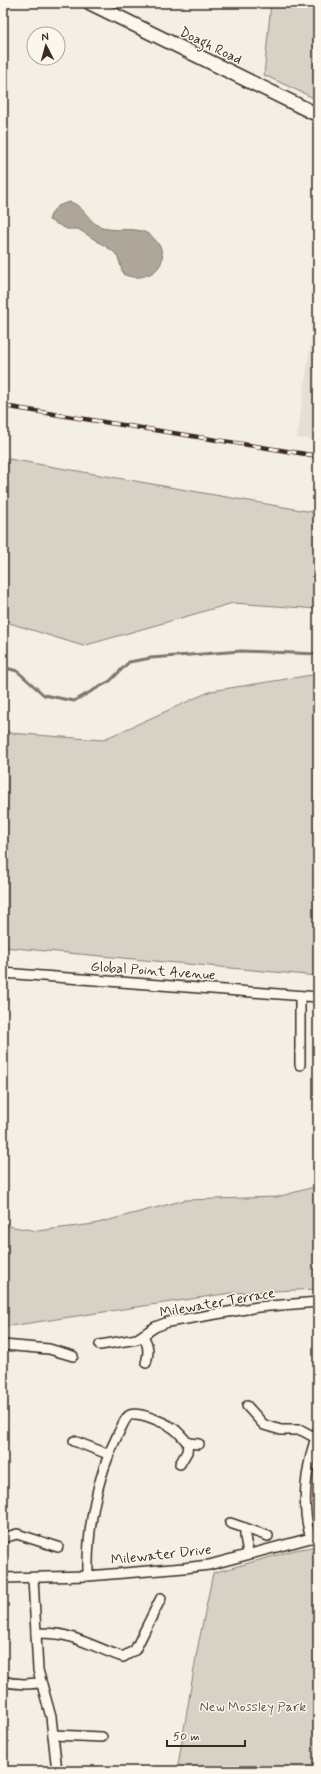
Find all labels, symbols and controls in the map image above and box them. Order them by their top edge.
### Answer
street label: Doagh Road [176,23,245,71]
north arrow [26,26,66,66]
text: N [41,30,49,44]
street label: Global Point Avenue [90,958,216,984]
street label: Milewater Terrace [158,1284,276,1322]
street label: Milewater Drive [110,1541,212,1569]
park label: New Mossley Park [200,1698,306,1716]
scale bar [167,1722,245,1748]
text: 50 m [173,1729,200,1745]

